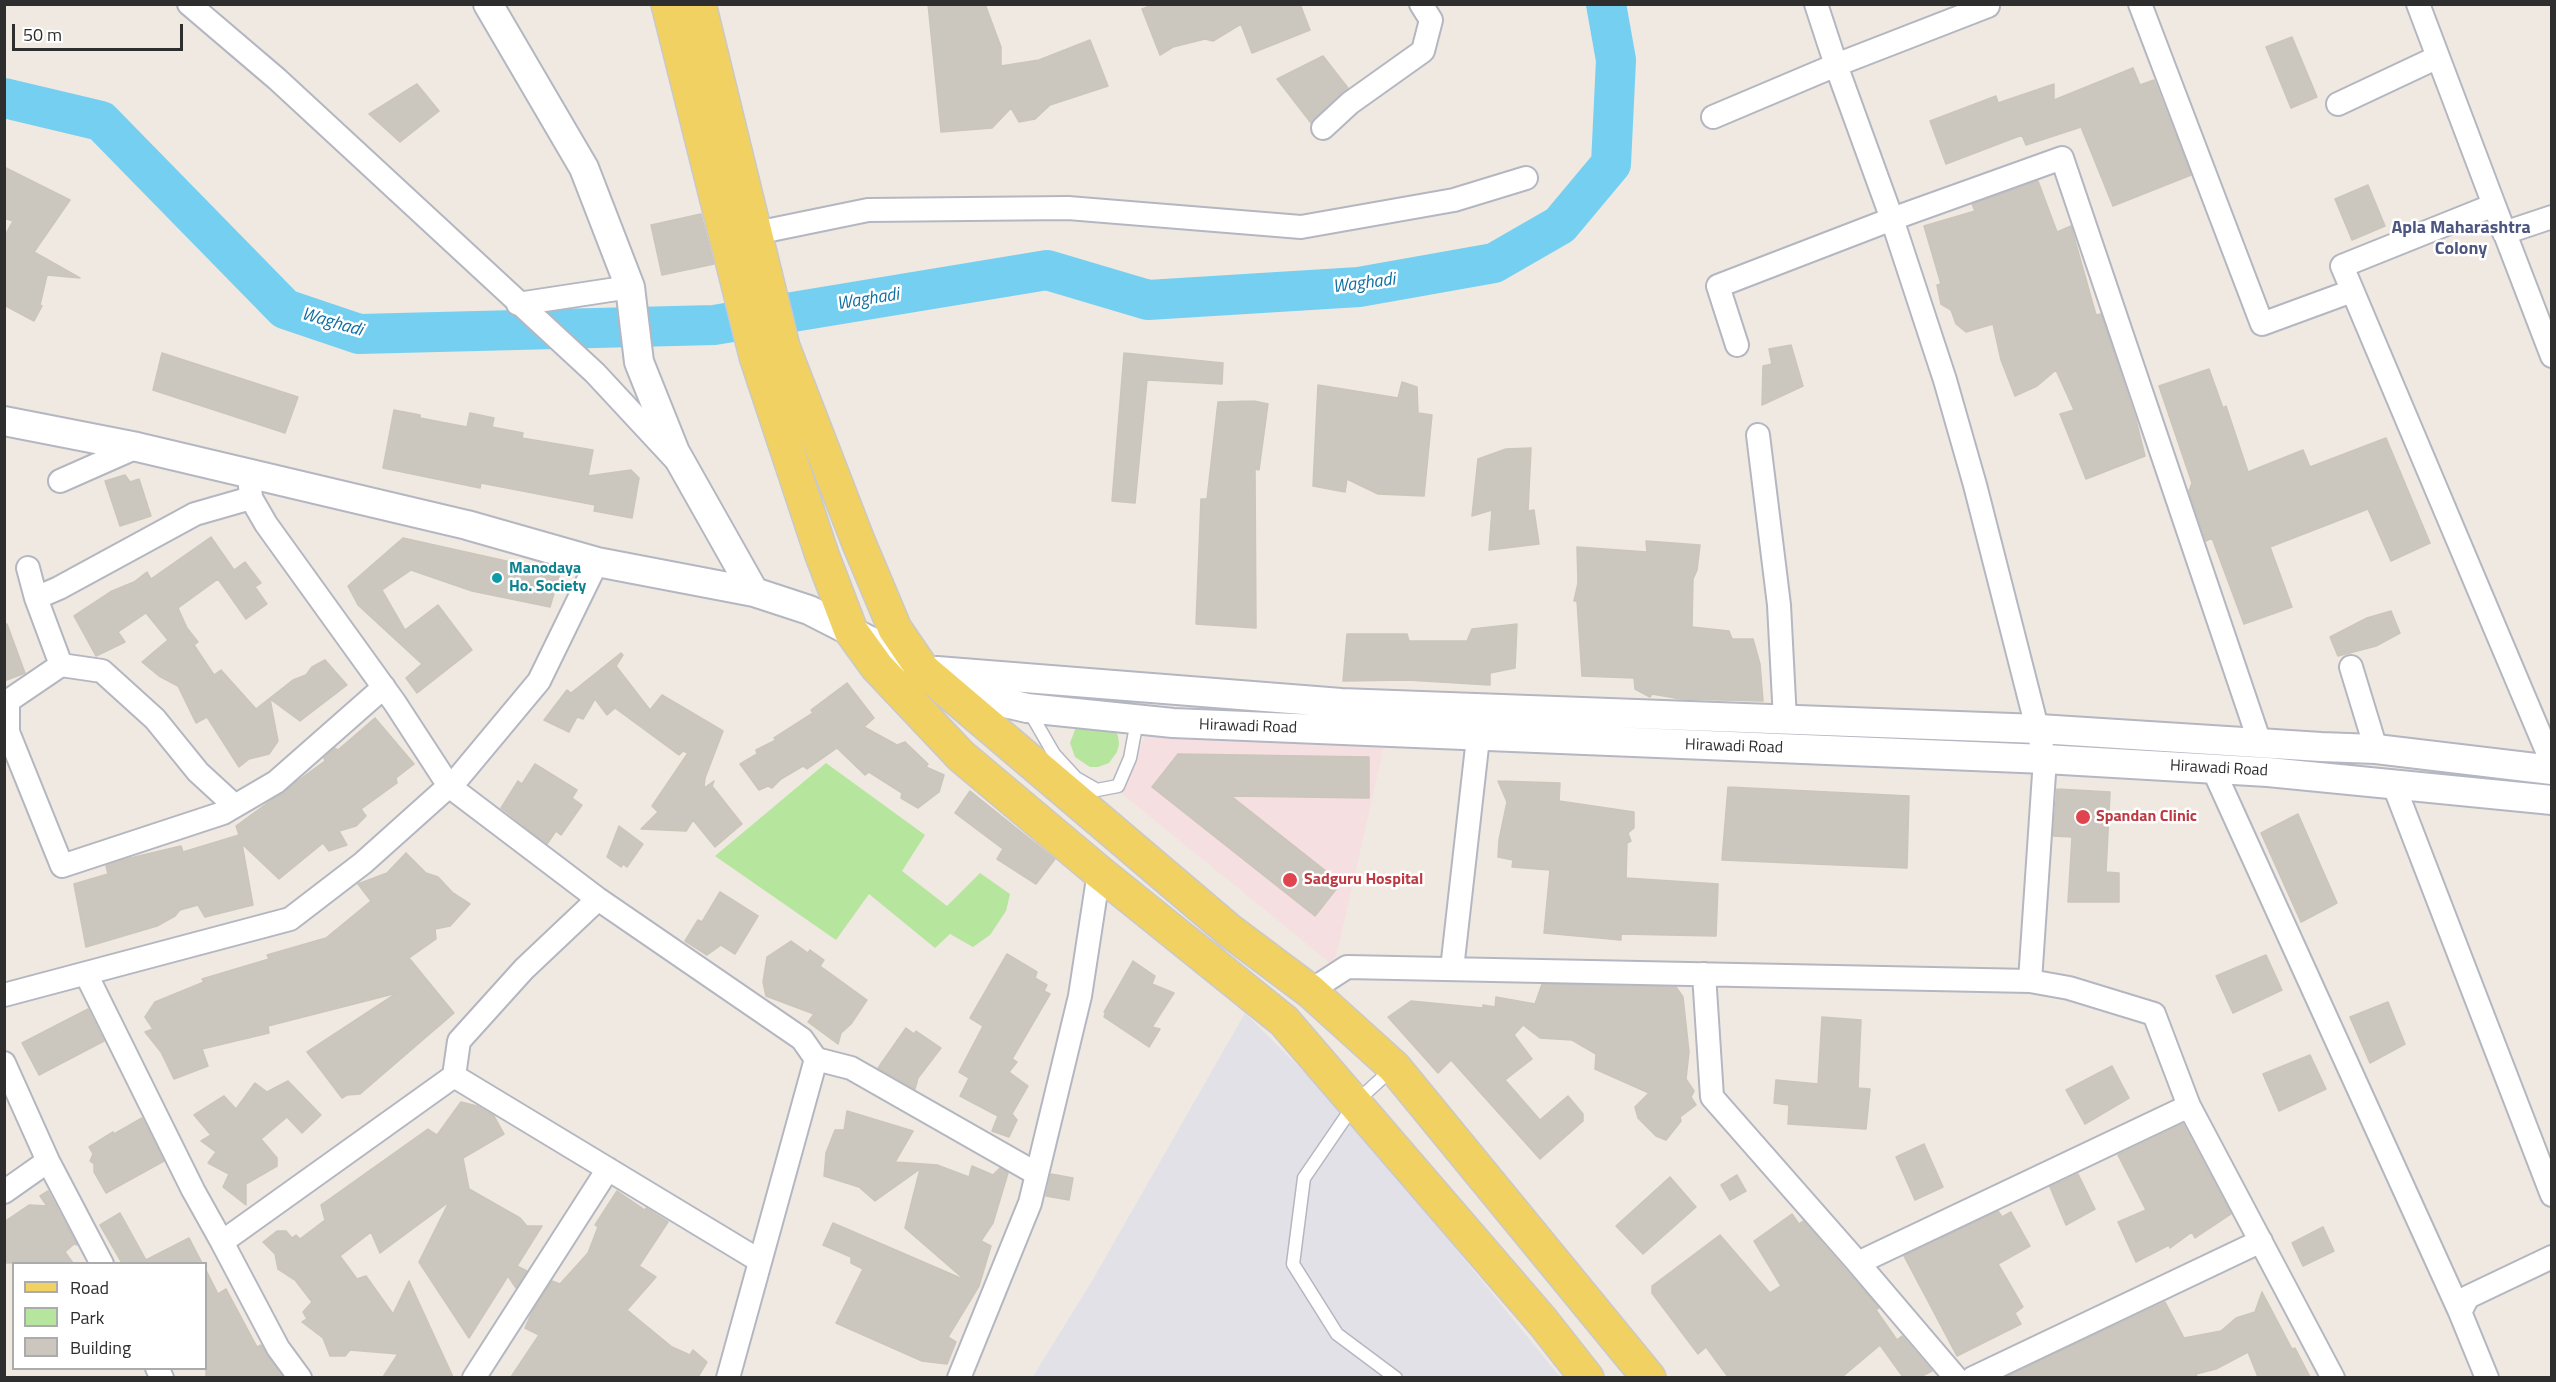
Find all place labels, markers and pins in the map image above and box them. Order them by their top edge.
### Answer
place label: Manodaya Ho. Society [509,559,586,597]
marker: Manodaya Ho. Society [490,571,504,585]
place label: Spandan Clinic [2096,807,2197,827]
marker: Spandan Clinic [2074,808,2092,826]
place label: Sadguru Hospital [1304,870,1423,890]
marker: Sadguru Hospital [1281,871,1299,889]

